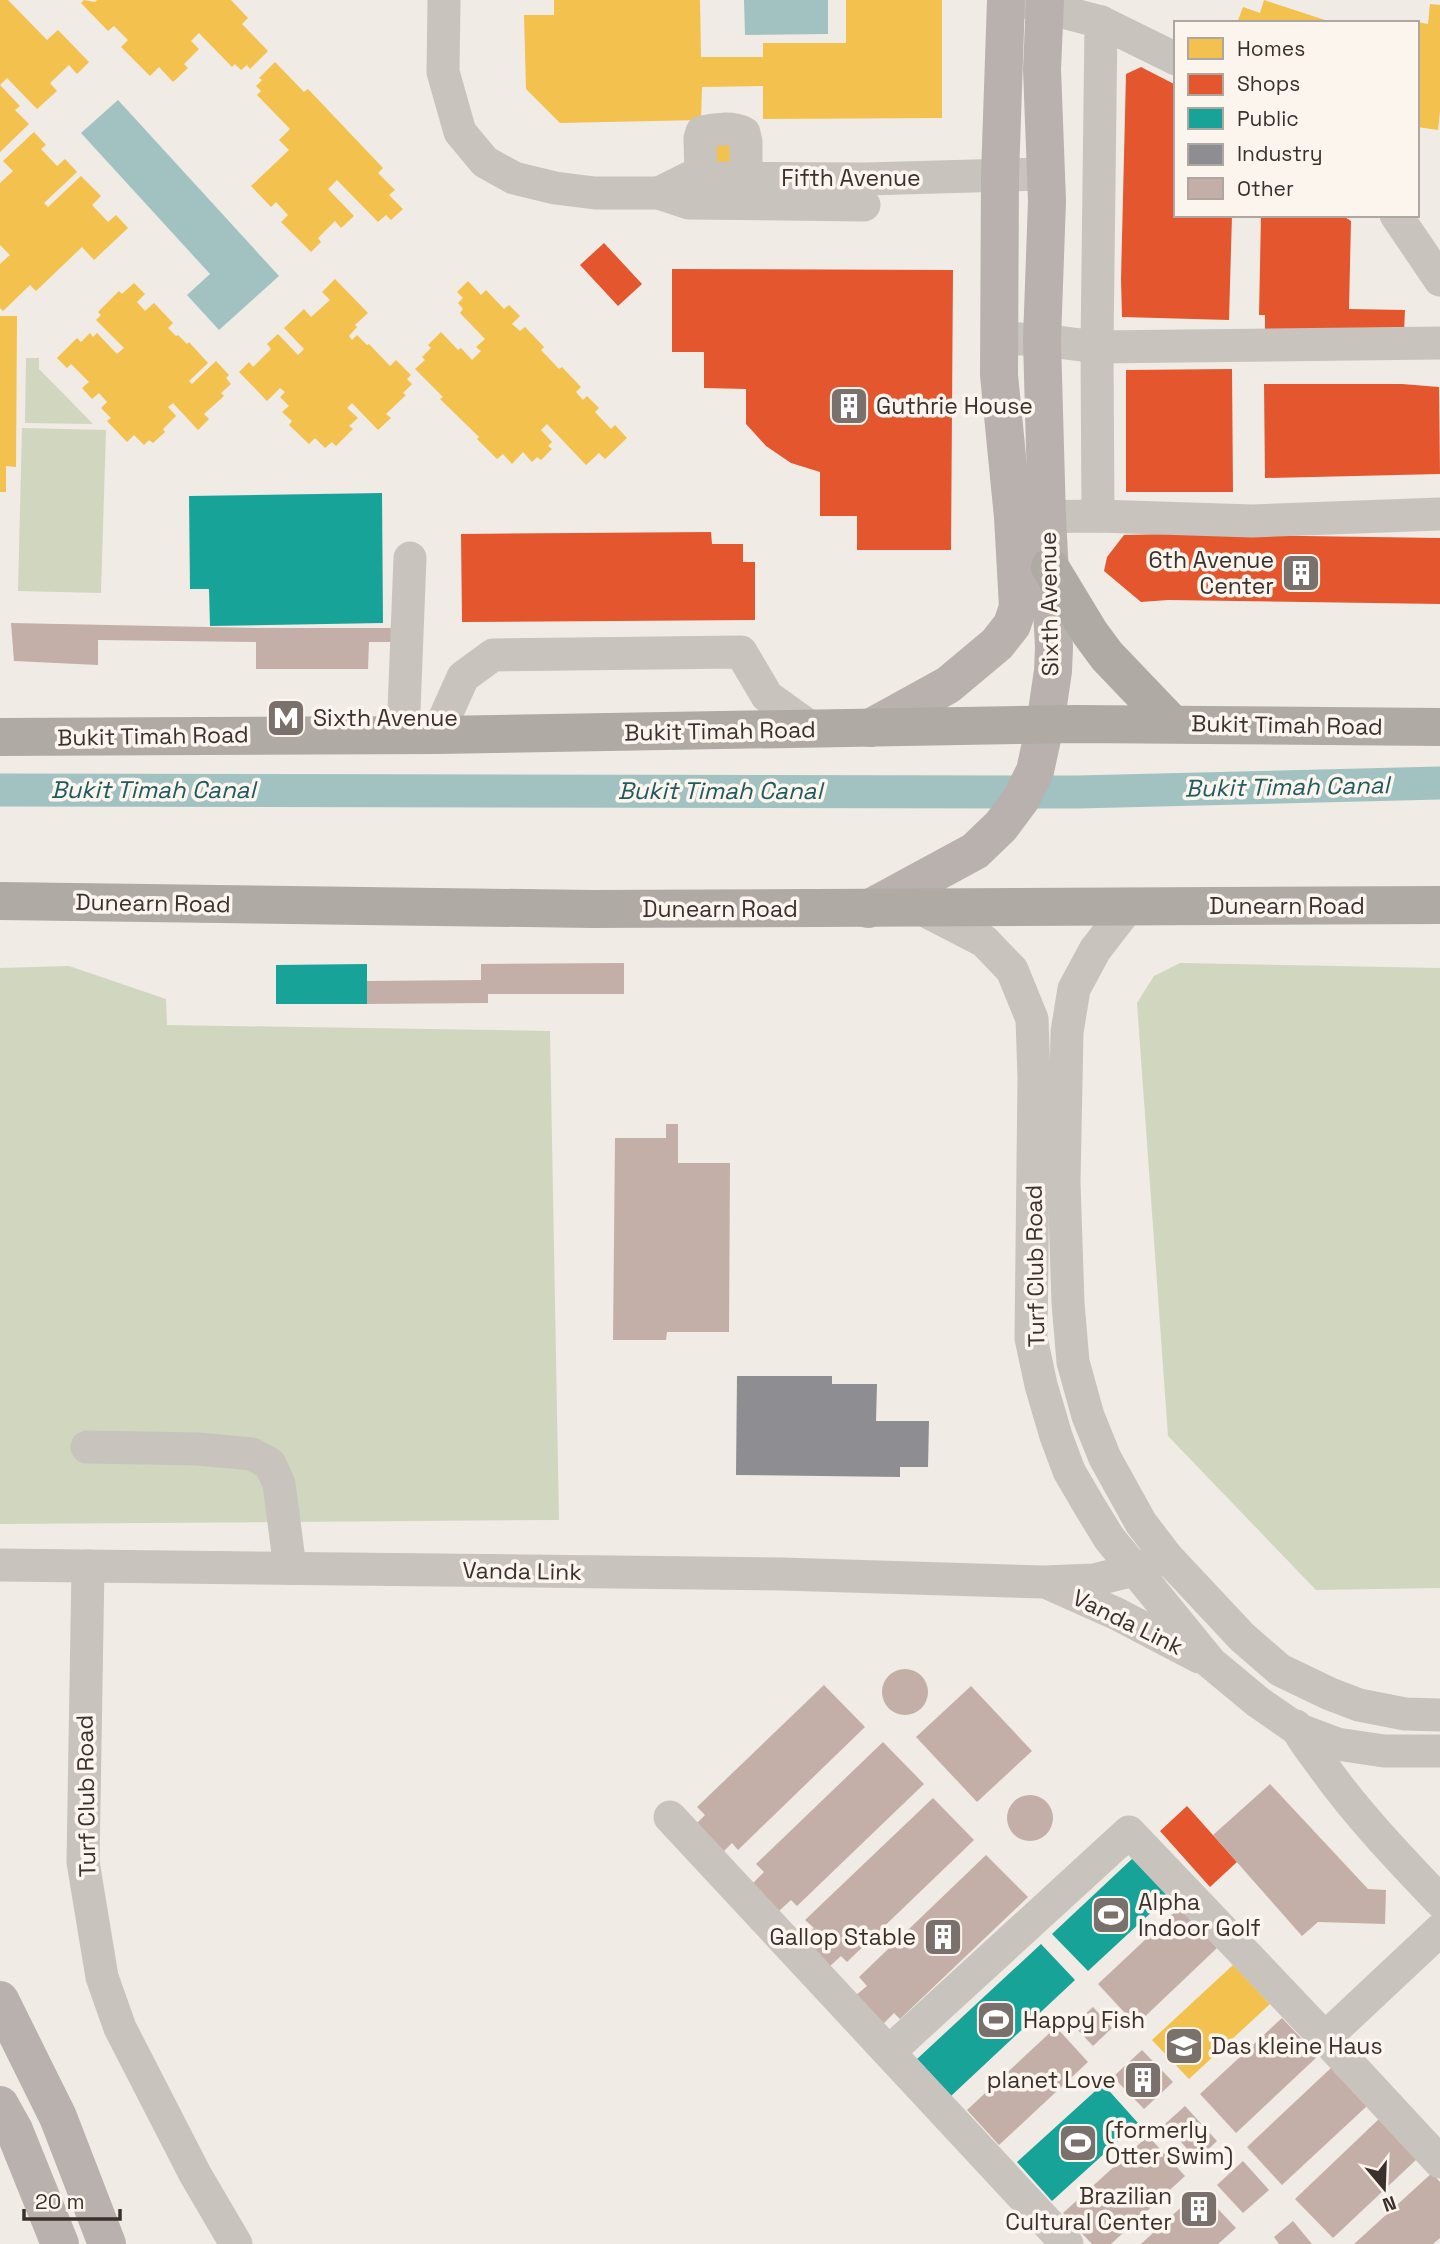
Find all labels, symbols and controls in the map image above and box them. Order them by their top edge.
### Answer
legend [1174,21,1419,217]
text: Homes [1237,35,1305,62]
text: Shops [1237,70,1300,97]
text: Public [1237,105,1299,132]
text: Industry [1237,140,1323,167]
street label: Fifth Avenue [781,163,921,193]
text: Other [1237,175,1294,202]
building icon: Guthrie House [828,385,870,427]
place label: Guthrie House [876,391,1033,421]
street label: Sixth Avenue [1033,531,1065,677]
place label: 6th Avenue Center [1148,545,1274,601]
building icon: 6th Avenue Center [1280,552,1322,594]
metro station icon: Sixth Avenue [265,697,307,739]
place label: Sixth Avenue [313,703,458,733]
street label: Bukit Timah Road [1191,708,1383,742]
street label: Bukit Timah Road [624,714,816,748]
street label: Bukit Timah Road [57,719,249,753]
water label: Bukit Timah Canal [1184,769,1393,804]
water label: Bukit Timah Canal [51,774,258,805]
water label: Bukit Timah Canal [618,775,825,806]
street label: Dunearn Road [75,887,231,919]
street label: Dunearn Road [1209,891,1365,921]
street label: Dunearn Road [642,894,798,924]
street label: Turf Club Road [1019,1185,1051,1347]
street label: Vanda Link [462,1555,582,1587]
street label: Vanda Link [1068,1582,1188,1662]
street label: Turf Club Road [70,1715,102,1877]
place label: Alpha Indoor Golf [1138,1887,1261,1943]
sports icon: Alpha Indoor Golf [1090,1894,1132,1936]
building icon: Gallop Stable [922,1916,964,1958]
place label: Gallop Stable [770,1922,916,1952]
sports icon: Happy Fish [975,1999,1017,2041]
place label: Happy Fish [1023,2005,1145,2035]
school or university icon: Das kleine Haus [1163,2025,1205,2067]
place label: Das kleine Haus [1211,2031,1383,2061]
building icon: planet Love [1122,2059,1164,2101]
place label: planet Love [987,2065,1116,2095]
place label: (formerly Otter Swim) [1105,2115,1233,2171]
sports icon: (formerly Otter Swim) [1057,2122,1099,2164]
north arrow [1349,2153,1419,2223]
scale bar [24,2178,121,2222]
place label: Brazilian Cultural Center [1005,2181,1172,2237]
text: 20 m [35,2188,85,2215]
building icon: Brazilian Cultural Center [1178,2188,1220,2230]
text: N [1379,2190,1399,2217]

